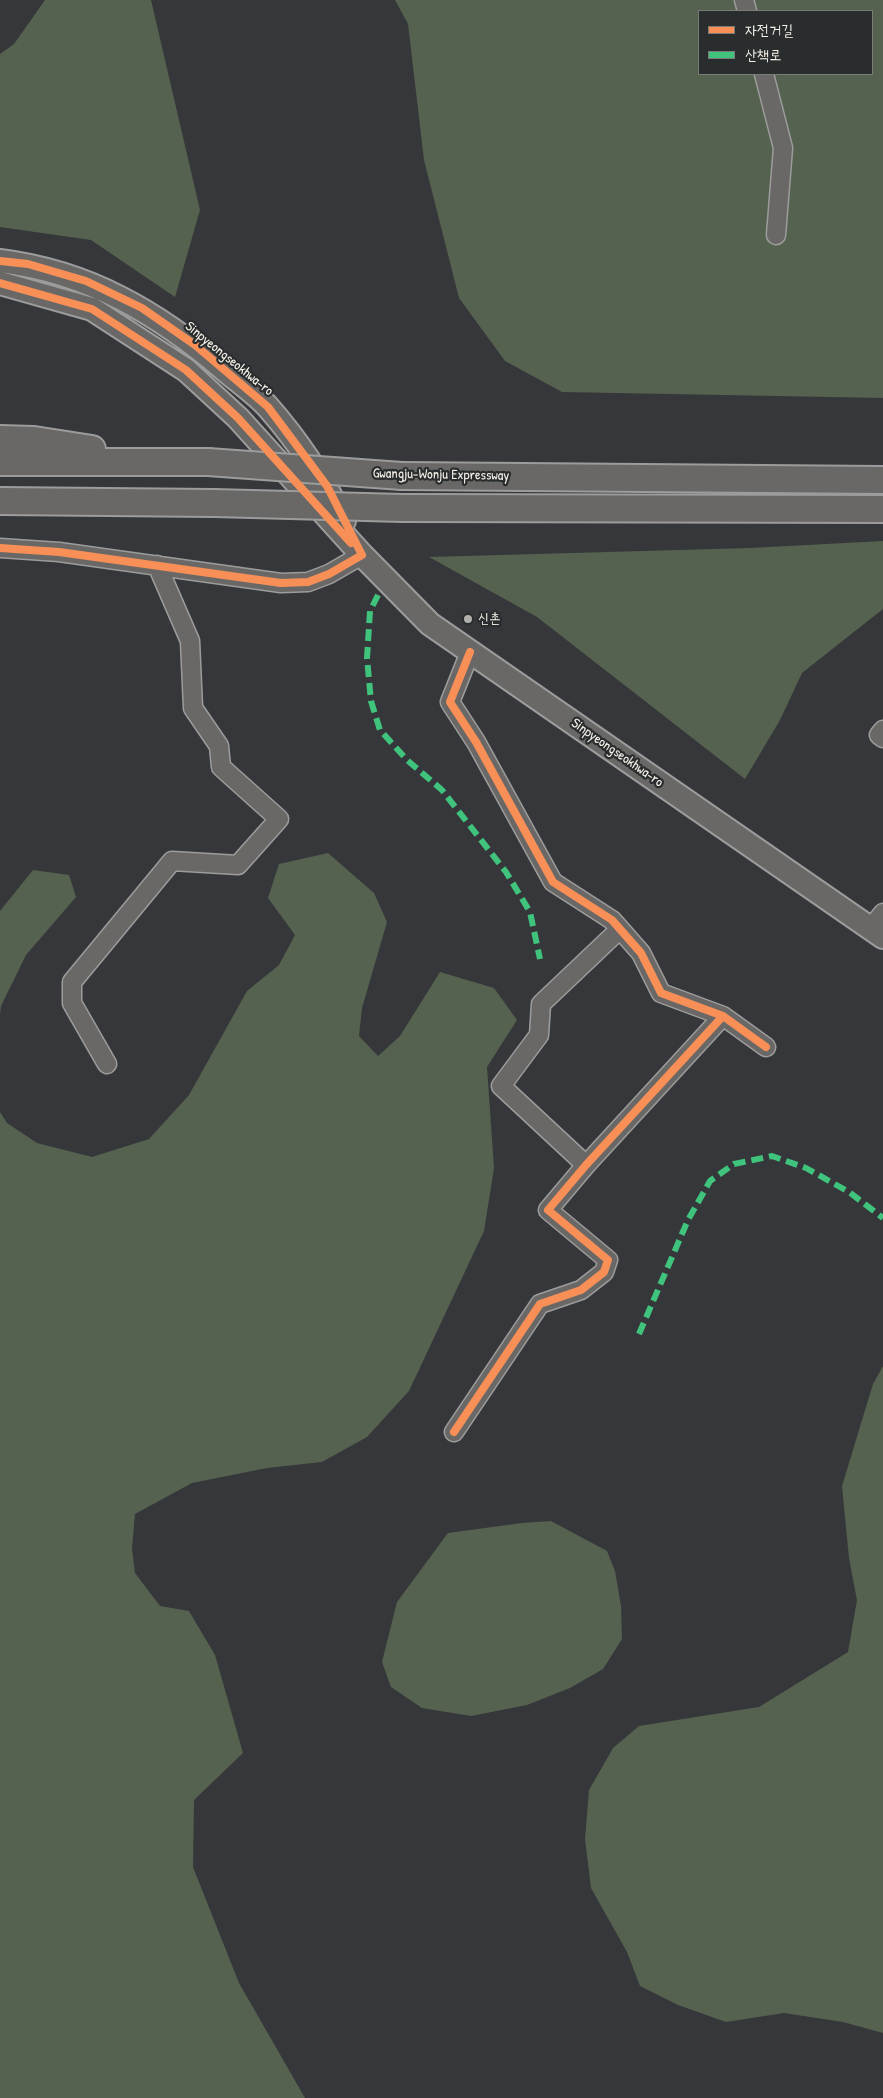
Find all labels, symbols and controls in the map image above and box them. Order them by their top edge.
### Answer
legend [698,10,873,75]
text: 자전거길 [745,19,793,40]
text: 산책로 [745,44,781,65]
street label: Sinpyeongseokhwa-ro [182,318,276,400]
street label: Gwangju-Wonju Expressway [373,465,509,485]
place label: 신촌 [478,611,501,627]
marker: 신촌 [462,613,474,625]
street label: Sinpyeongseokhwa-ro [568,715,666,791]

